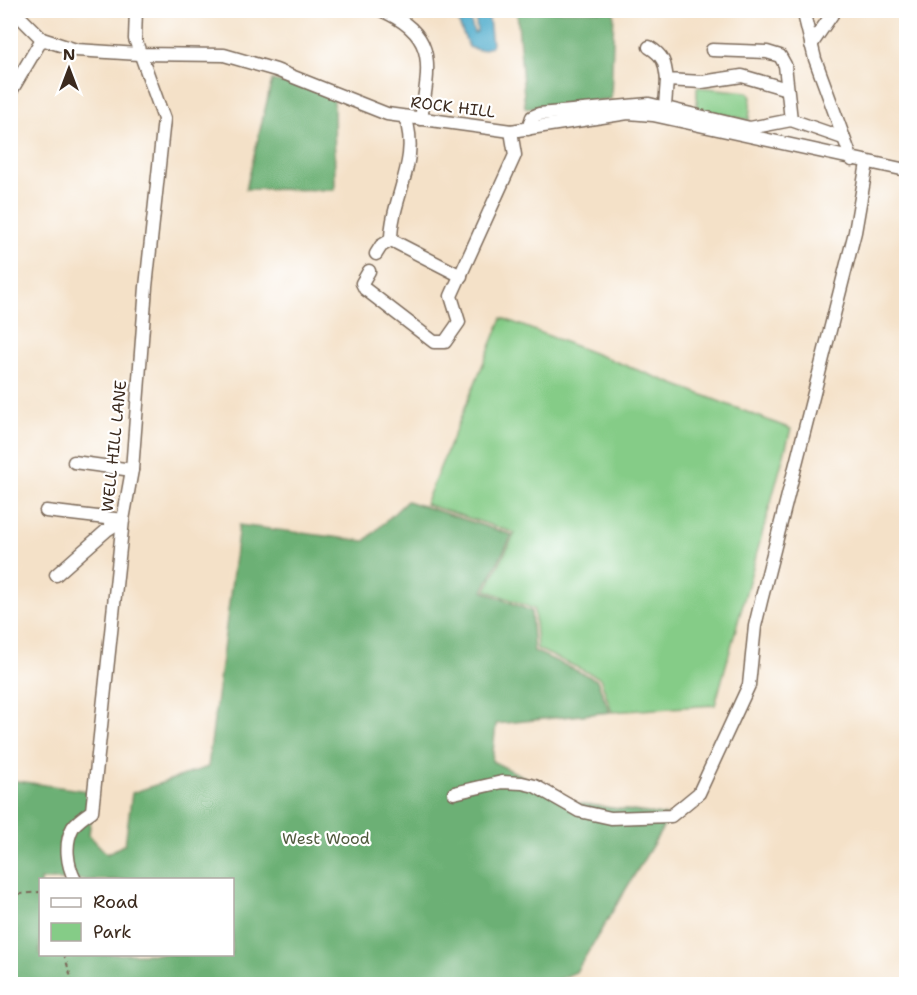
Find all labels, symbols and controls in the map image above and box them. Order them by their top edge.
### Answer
north arrow [39,39,99,99]
text: N [63,44,75,65]
street label: ROCK HILL [409,91,497,123]
street label: WELL HILL LANE [97,379,131,513]
park label: West Wood [282,828,370,849]
legend [39,878,234,956]
text: Road [93,890,138,914]
text: Park [93,920,132,944]

